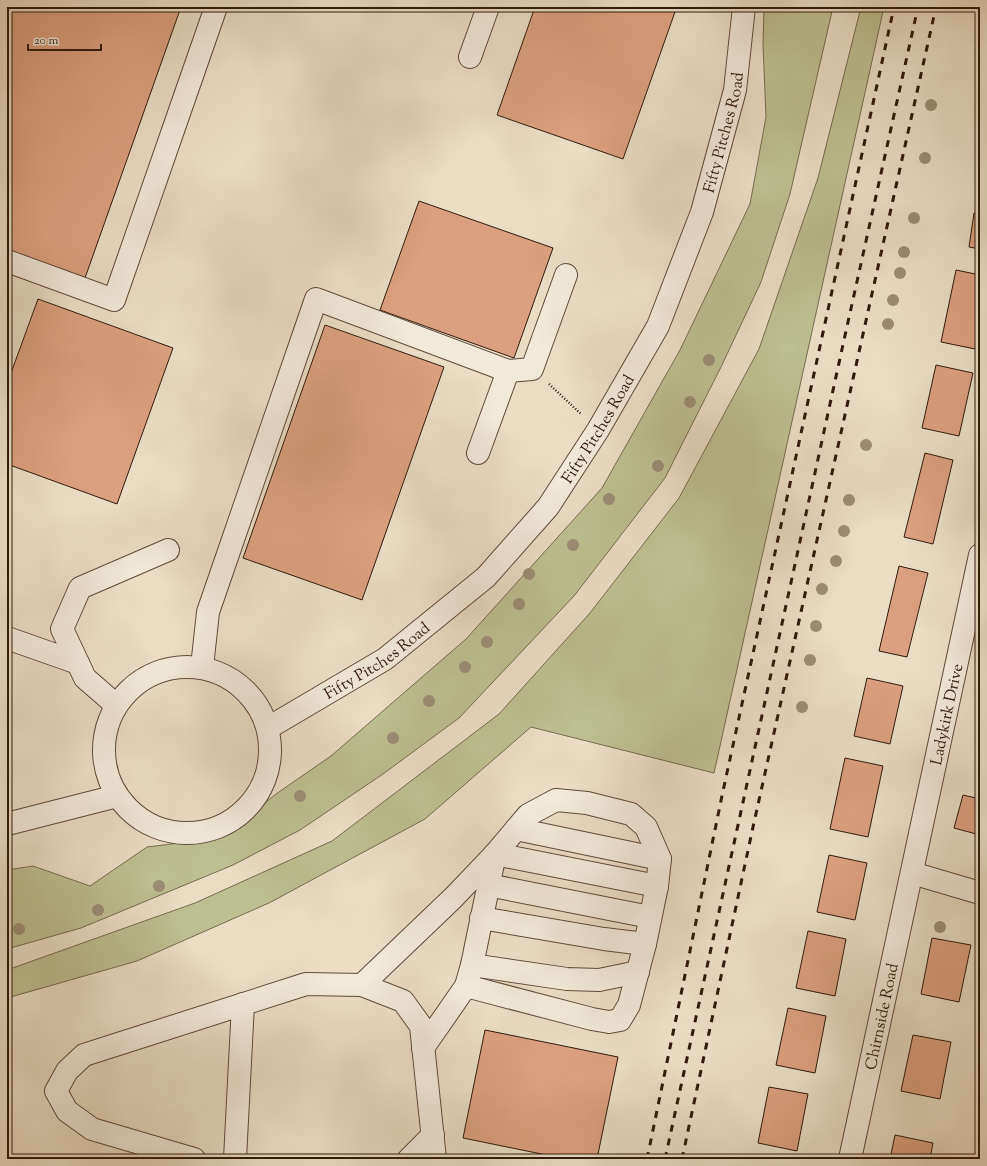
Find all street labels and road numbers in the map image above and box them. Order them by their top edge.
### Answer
street label: Fifty Pitches Road [699,71,751,196]
street label: Fifty Pitches Road [557,371,641,489]
street label: Fifty Pitches Road [320,618,436,707]
street label: Ladykirk Drive [926,662,970,768]
street label: Chirnside Road [860,961,906,1072]

